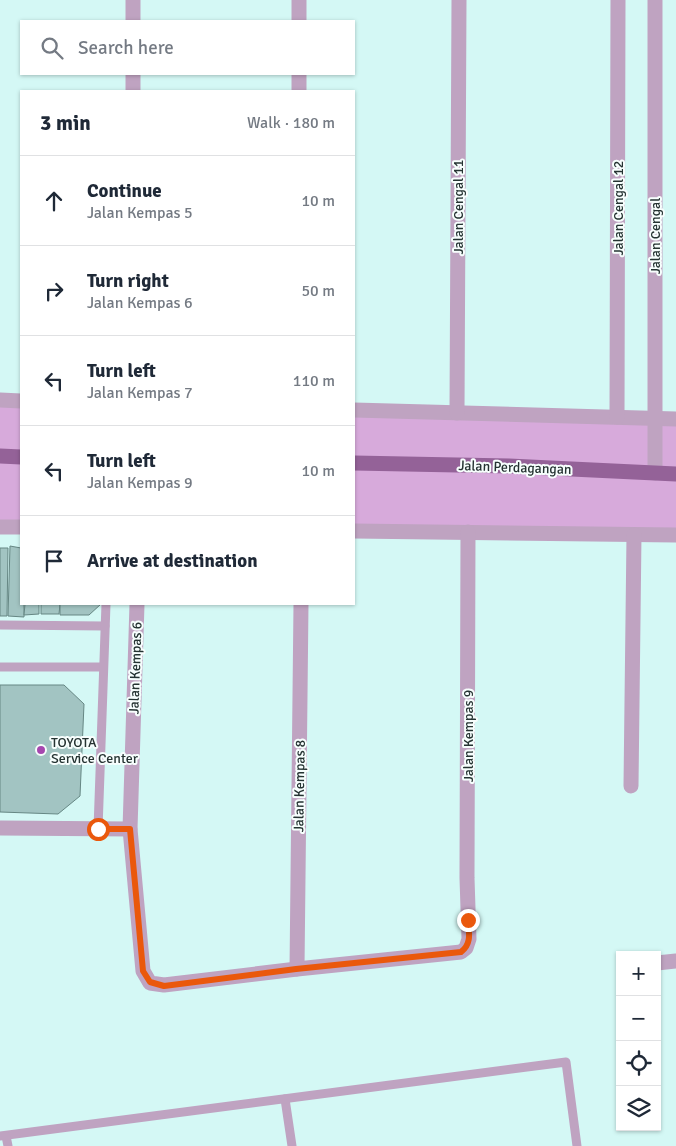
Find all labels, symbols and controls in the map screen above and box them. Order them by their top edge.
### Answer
search box [20,20,355,75]
icon: search [38,34,66,62]
text: Search here [78,36,174,60]
text: 3 min [40,110,91,136]
text: Walk · 180 m [247,113,335,133]
street label: Jalan Cengal 11 [450,160,467,254]
street label: Jalan Cengal 12 [610,161,627,255]
text: Continue [87,179,162,203]
icon: ahead [40,187,68,215]
text: 10 m [301,191,335,211]
street label: Jalan Cengal [647,198,664,274]
text: Jalan Kempas 5 [87,203,193,223]
text: Turn right [87,269,169,293]
icon: right [40,277,68,305]
text: 50 m [301,281,335,301]
text: Jalan Kempas 6 [87,293,193,313]
text: Turn left [87,359,156,383]
icon: left [40,367,68,395]
text: 110 m [293,371,335,391]
text: Jalan Kempas 7 [87,383,193,403]
text: Turn left [87,449,156,473]
icon: left [40,457,68,485]
street label: Jalan Perdagangan [458,457,572,478]
text: 10 m [301,461,335,481]
text: Jalan Kempas 9 [87,473,193,493]
icon: arrive [40,547,68,575]
text: Arrive at destination [87,549,258,573]
street label: Jalan Kempas 6 [125,621,146,715]
street label: Jalan Kempas 9 [460,690,477,782]
place label: TOYOTA Service Center [51,734,139,767]
street label: Jalan Kempas 8 [290,740,309,832]
marker: TOYOTA Service Center [35,744,47,756]
route start [87,818,110,841]
route end [457,909,480,932]
map controls [616,951,661,1131]
button: + [616,951,661,996]
button: − [616,996,661,1041]
button: locate [616,1041,661,1086]
button: layers [616,1086,661,1131]

